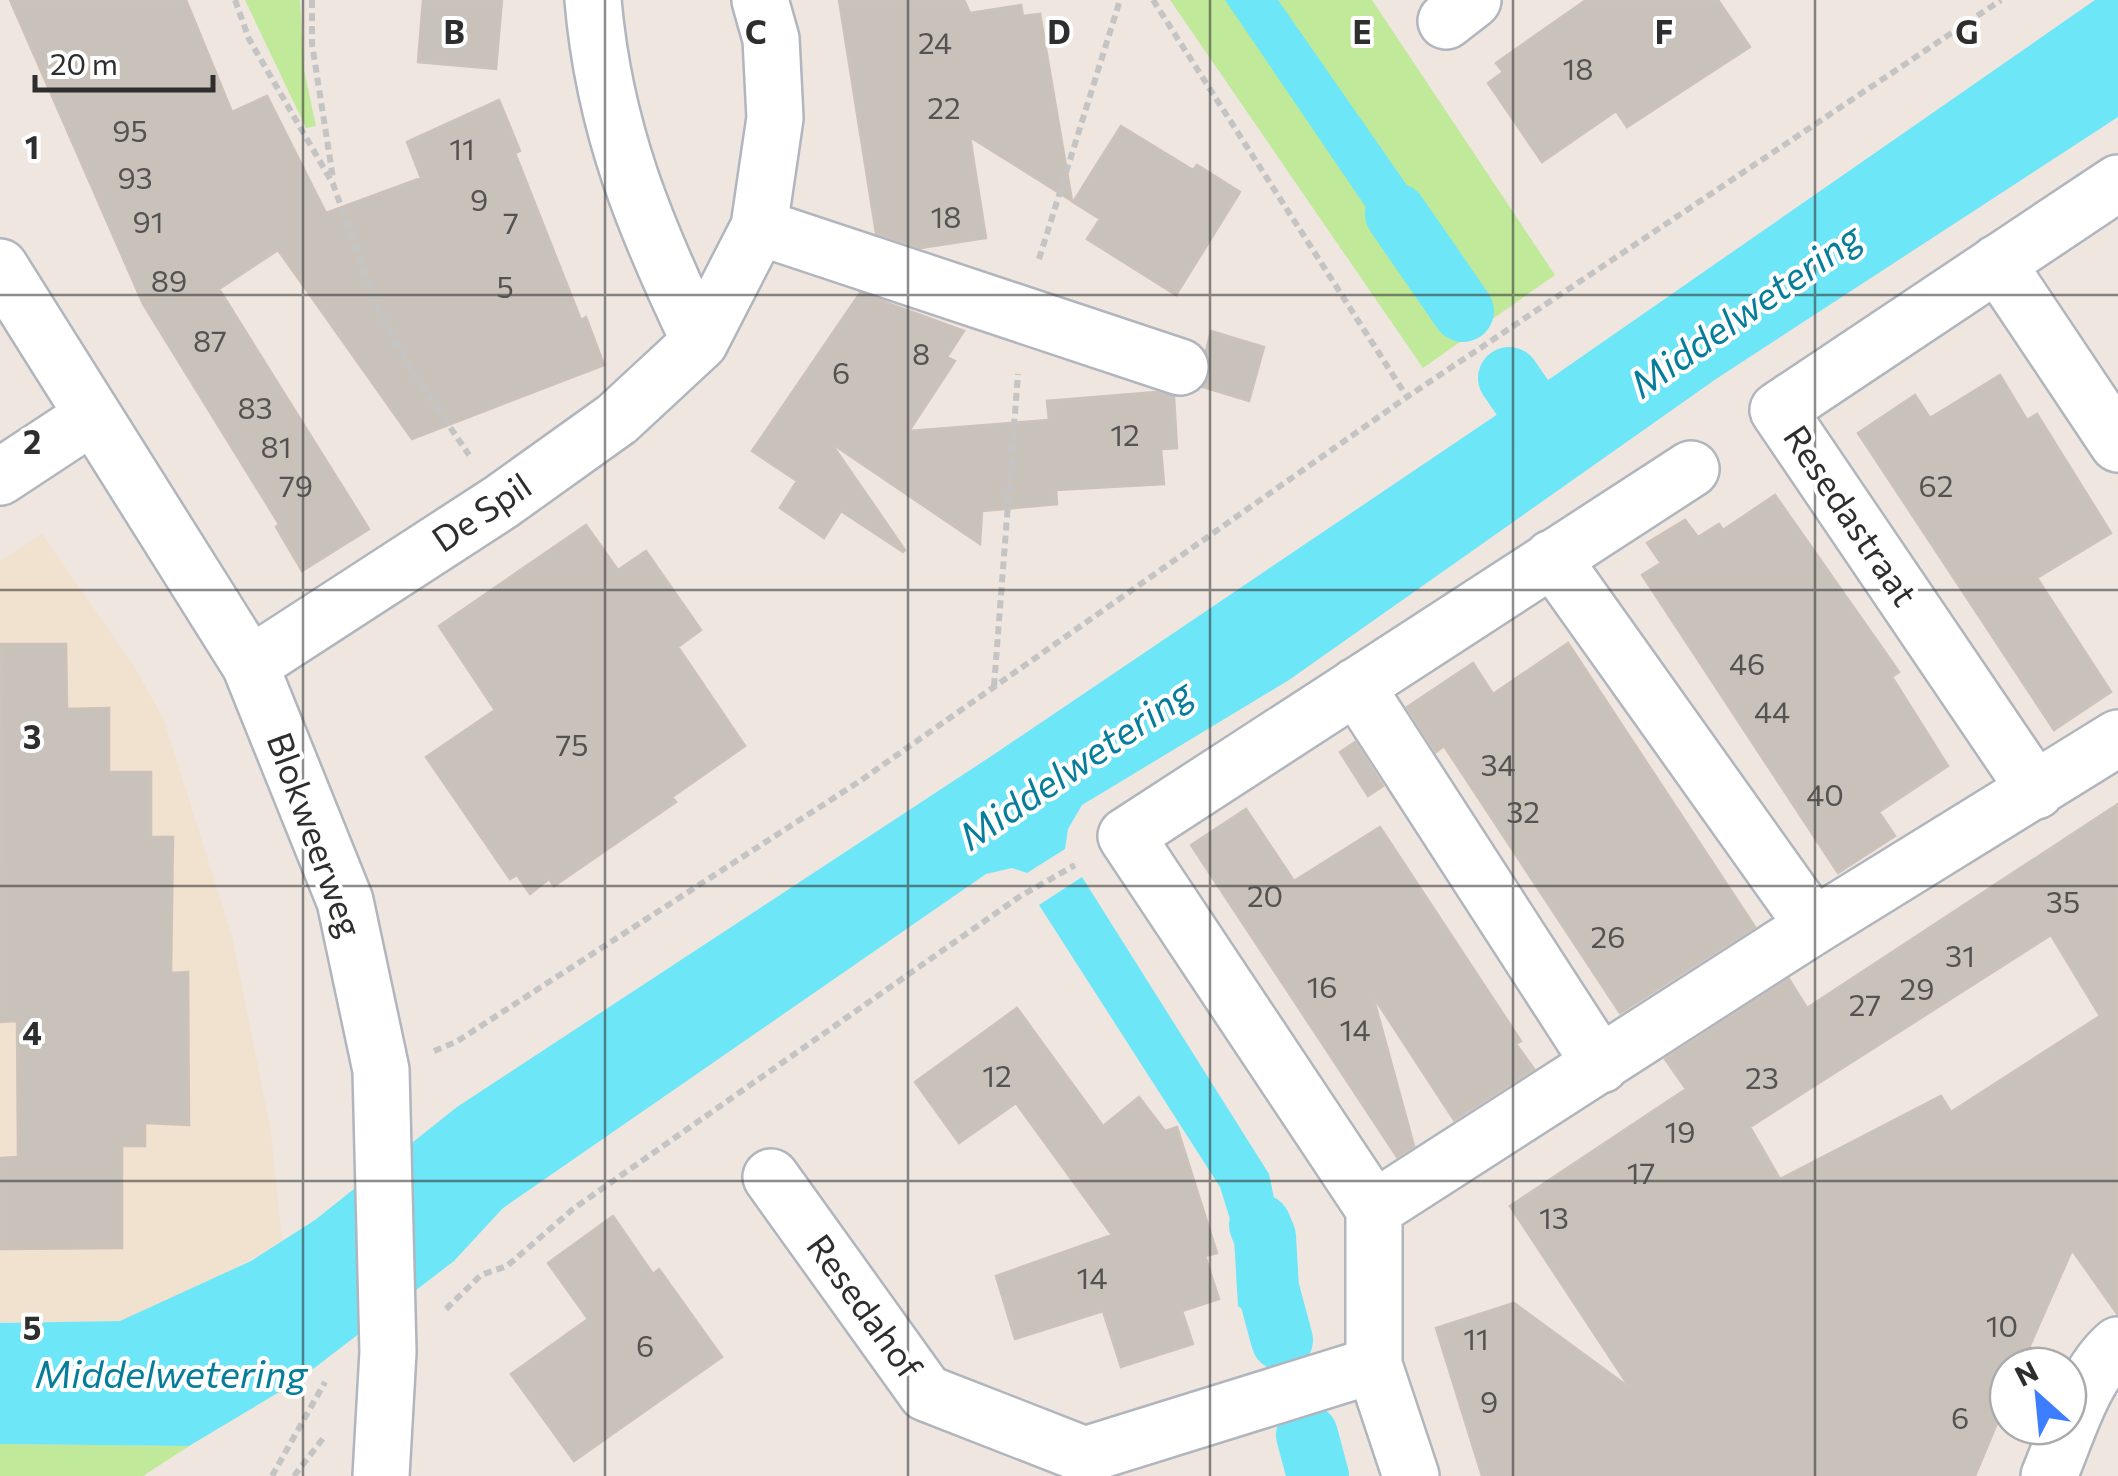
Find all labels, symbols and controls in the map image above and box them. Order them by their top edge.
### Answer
text: B [443,11,465,51]
text: C [745,11,767,51]
text: D [1047,11,1071,51]
text: E [1352,11,1372,51]
text: F [1655,11,1673,51]
text: G [1955,11,1979,51]
house number: 24 [918,23,952,60]
scale bar [35,30,212,92]
text: 20 m [50,44,118,81]
house number: 18 [1562,49,1594,86]
house number: 22 [927,88,961,125]
house number: 95 [112,111,148,148]
text: 1 [25,126,39,166]
house number: 11 [449,129,475,166]
house number: 93 [117,158,153,195]
house number: 9 [470,180,488,217]
house number: 18 [930,197,962,234]
house number: 91 [132,202,164,239]
house number: 7 [503,203,519,240]
water label: Middelwetering [1620,211,1871,406]
house number: 89 [151,261,187,298]
house number: 5 [496,267,514,304]
house number: 87 [193,321,227,358]
house number: 8 [912,334,930,371]
house number: 6 [832,353,850,390]
house number: 83 [237,388,273,425]
house number: 12 [1110,415,1140,452]
street label: Resedastraat [1776,416,1928,613]
text: 2 [23,421,41,461]
house number: 81 [260,427,292,464]
street label: De Spil [423,462,538,560]
house number: 79 [279,466,313,503]
house number: 62 [1919,466,1953,503]
house number: 46 [1729,644,1765,681]
water label: Middelwetering [949,667,1202,859]
house number: 44 [1754,692,1790,729]
text: 3 [23,716,41,756]
house number: 75 [556,725,589,762]
street label: Blokweerweg [259,726,373,942]
house number: 34 [1480,745,1516,782]
house number: 40 [1806,775,1844,812]
house number: 32 [1506,792,1540,829]
house number: 20 [1247,876,1283,913]
house number: 35 [2046,882,2080,919]
house number: 26 [1591,917,1625,954]
house number: 31 [1945,936,1975,973]
house number: 16 [1306,967,1338,1004]
house number: 29 [1900,969,1934,1006]
house number: 27 [1849,985,1881,1022]
house number: 14 [1340,1010,1370,1047]
text: 4 [22,1012,42,1052]
house number: 12 [982,1056,1012,1093]
house number: 23 [1745,1058,1779,1095]
house number: 19 [1664,1112,1696,1149]
house number: 17 [1627,1153,1655,1190]
house number: 13 [1539,1198,1569,1235]
street label: Resedahof [799,1225,933,1386]
house number: 14 [1077,1258,1107,1295]
house number: 10 [1986,1306,2018,1343]
text: 5 [23,1307,41,1347]
house number: 11 [1463,1319,1489,1356]
house number: 6 [636,1326,654,1363]
north arrow [1988,1346,2088,1446]
water label: Middelwetering [35,1349,309,1396]
text: N [2009,1353,2043,1393]
house number: 9 [1480,1382,1498,1419]
house number: 6 [1951,1398,1969,1435]

